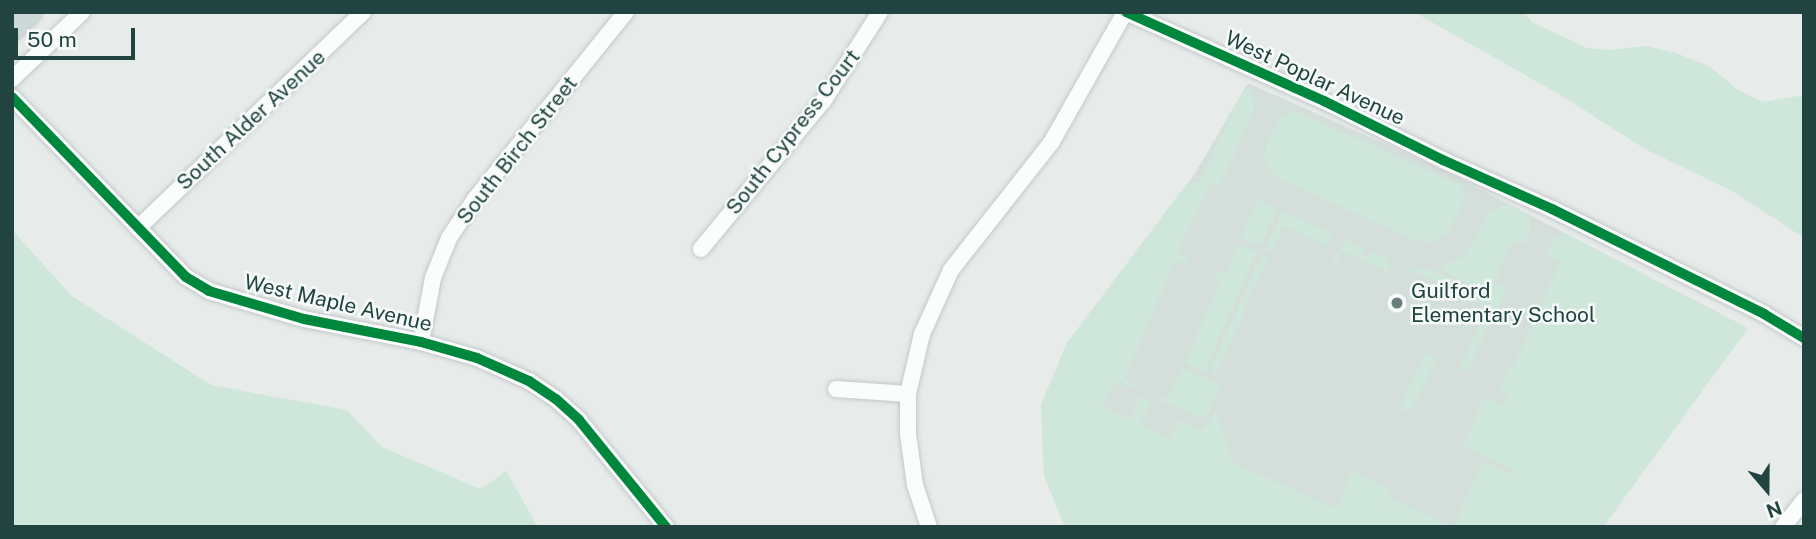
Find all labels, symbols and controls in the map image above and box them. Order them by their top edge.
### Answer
scale bar [18,14,138,58]
street label: West Poplar Avenue [1221,25,1409,131]
text: 50 m [27,27,77,52]
street label: South Cypress Court [721,44,865,220]
street label: South Alder Avenue [171,45,331,195]
street label: South Birch Street [451,71,583,229]
street label: West Maple Avenue [242,269,434,337]
place label: Guilford Elementary School [1411,278,1595,328]
marker: Guilford Elementary School [1389,295,1405,311]
north arrow [1732,455,1802,525]
text: N [1763,497,1785,523]

